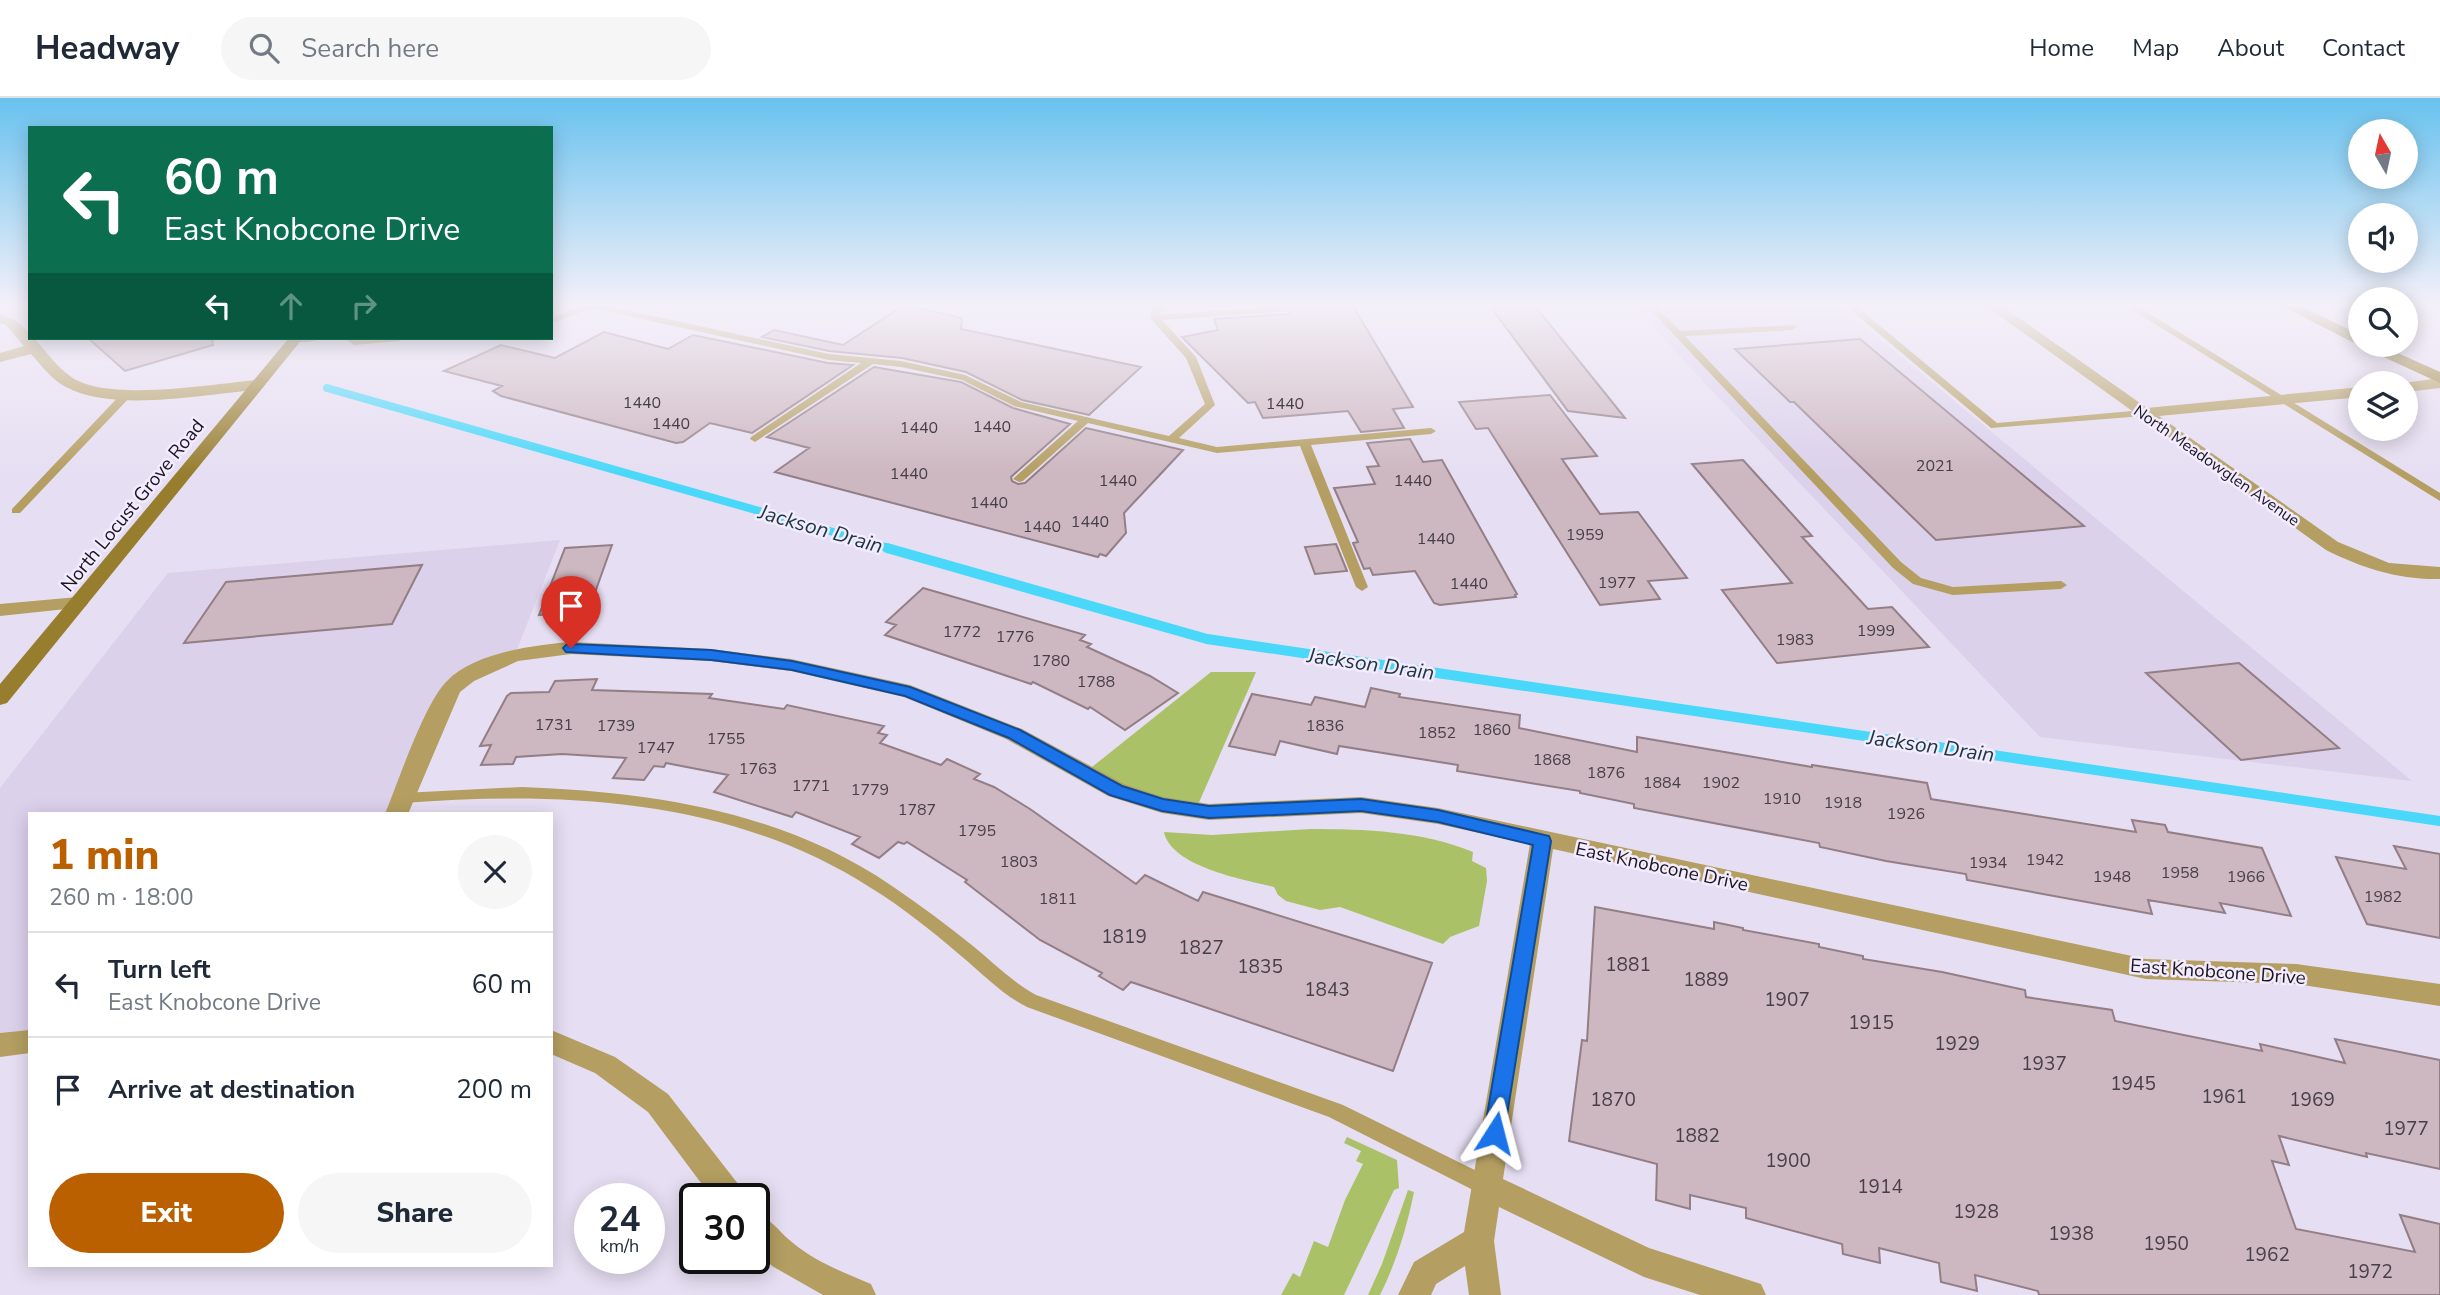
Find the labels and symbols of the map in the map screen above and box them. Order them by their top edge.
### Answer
north arrow [2348,119,2418,189]
house number: 1440 [623,392,661,414]
house number: 1440 [1266,393,1304,415]
street label: North Meadowglen Avenue [2129,400,2304,532]
house number: 1440 [652,413,690,435]
street label: North Locust Grove Road [55,414,210,597]
house number: 1440 [973,416,1011,438]
house number: 1440 [900,417,938,439]
house number: 2021 [1916,455,1954,477]
house number: 1440 [890,463,928,485]
house number: 1440 [1099,470,1137,492]
house number: 1440 [1394,470,1432,492]
house number: 1440 [970,492,1008,514]
water label: Jackson Drain [755,498,886,560]
house number: 1440 [1071,511,1109,533]
house number: 1440 [1023,516,1061,538]
house number: 1959 [1566,524,1604,546]
house number: 1440 [1417,528,1455,550]
house number: 1977 [1598,572,1636,594]
house number: 1440 [1450,573,1488,595]
pin [541,576,601,648]
house number: 1999 [1857,620,1895,642]
house number: 1772 [943,621,981,643]
house number: 1776 [996,626,1034,648]
house number: 1983 [1776,629,1814,651]
water label: Jackson Drain [1305,641,1436,687]
house number: 1780 [1032,650,1070,672]
house number: 1788 [1077,671,1115,693]
house number: 1731 [535,714,573,736]
house number: 1739 [597,715,635,737]
house number: 1836 [1306,715,1344,737]
house number: 1860 [1473,719,1511,741]
house number: 1852 [1418,722,1456,744]
water label: Jackson Drain [1865,723,1996,769]
house number: 1755 [707,728,745,750]
house number: 1747 [637,737,675,759]
house number: 1868 [1533,749,1571,771]
house number: 1763 [739,758,777,780]
house number: 1876 [1587,762,1625,784]
house number: 1884 [1643,772,1682,794]
house number: 1902 [1702,772,1740,794]
house number: 1771 [792,775,830,797]
house number: 1779 [851,779,889,801]
house number: 1910 [1763,788,1801,810]
house number: 1918 [1824,792,1862,814]
house number: 1787 [898,799,936,821]
house number: 1926 [1887,803,1925,825]
house number: 1795 [958,820,996,842]
street label: East Knobcone Drive [1573,836,1751,898]
house number: 1942 [2026,849,2064,871]
house number: 1803 [1000,851,1038,873]
house number: 1934 [1969,852,2008,874]
house number: 1958 [2161,862,2199,884]
house number: 1948 [2093,866,2131,888]
house number: 1966 [2227,866,2265,888]
house number: 1982 [2364,886,2402,908]
house number: 1811 [1039,888,1077,910]
house number: 1819 [1101,924,1147,950]
house number: 1827 [1178,935,1224,961]
house number: 1881 [1605,952,1651,978]
street label: East Knobcone Drive [2129,953,2307,991]
house number: 1835 [1237,954,1283,980]
house number: 1889 [1683,967,1729,993]
house number: 1843 [1304,977,1350,1003]
house number: 1907 [1764,987,1810,1013]
house number: 1915 [1848,1010,1894,1036]
house number: 1929 [1934,1031,1980,1057]
house number: 1937 [2021,1051,2067,1077]
house number: 1945 [2110,1071,2156,1097]
house number: 1961 [2201,1084,2247,1110]
house number: 1870 [1590,1087,1636,1113]
house number: 1969 [2289,1087,2335,1113]
position arrow [1458,1096,1532,1170]
house number: 1977 [2383,1116,2429,1142]
house number: 1882 [1674,1123,1720,1149]
house number: 1900 [1765,1148,1811,1174]
house number: 1914 [1857,1174,1903,1200]
speed limit sign: 30 [679,1183,770,1274]
house number: 1928 [1953,1199,1999,1225]
house number: 1938 [2048,1221,2094,1247]
house number: 1950 [2143,1231,2189,1257]
house number: 1962 [2244,1242,2290,1268]
house number: 1972 [2347,1259,2393,1285]

